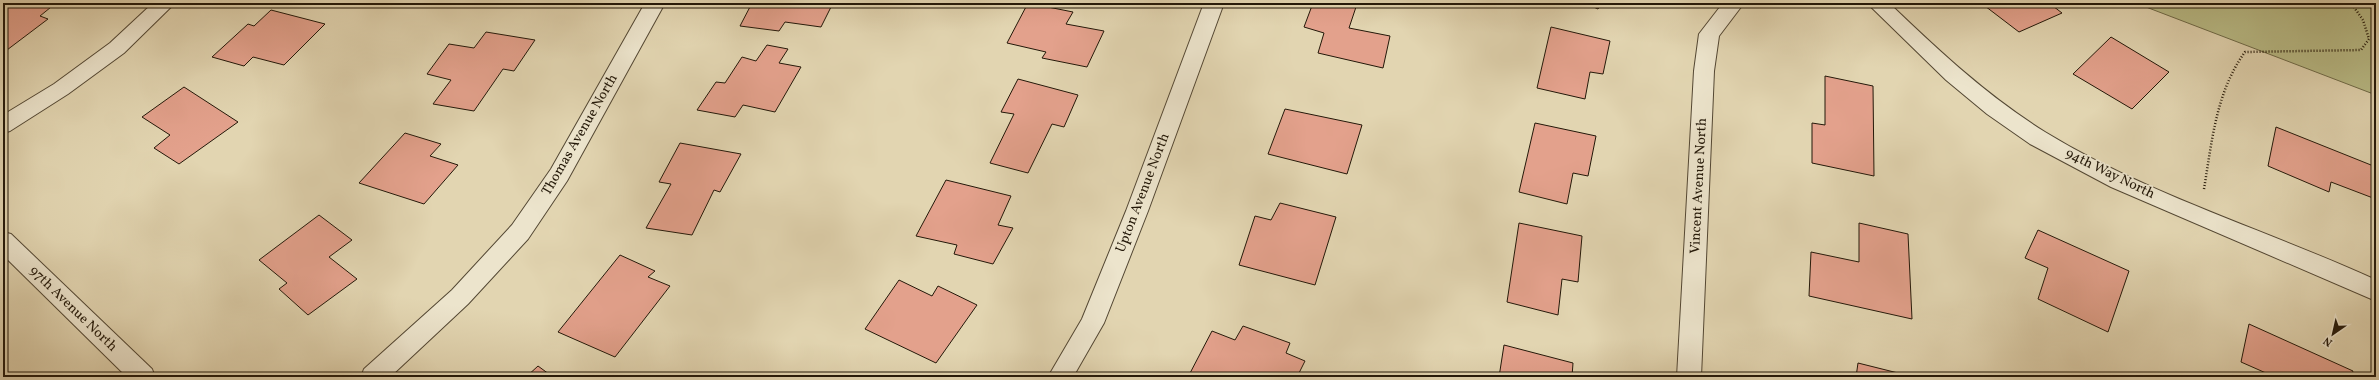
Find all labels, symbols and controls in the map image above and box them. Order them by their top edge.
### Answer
street label: Thomas Avenue North [537,71,623,199]
street label: Vincent Avenue North [1686,118,1712,254]
street label: Upton Avenue North [1111,131,1175,255]
street label: 94th Way North [2062,144,2158,204]
street label: 97th Avenue North [25,262,121,356]
north arrow [2313,314,2353,354]
text: N [2321,333,2336,350]

